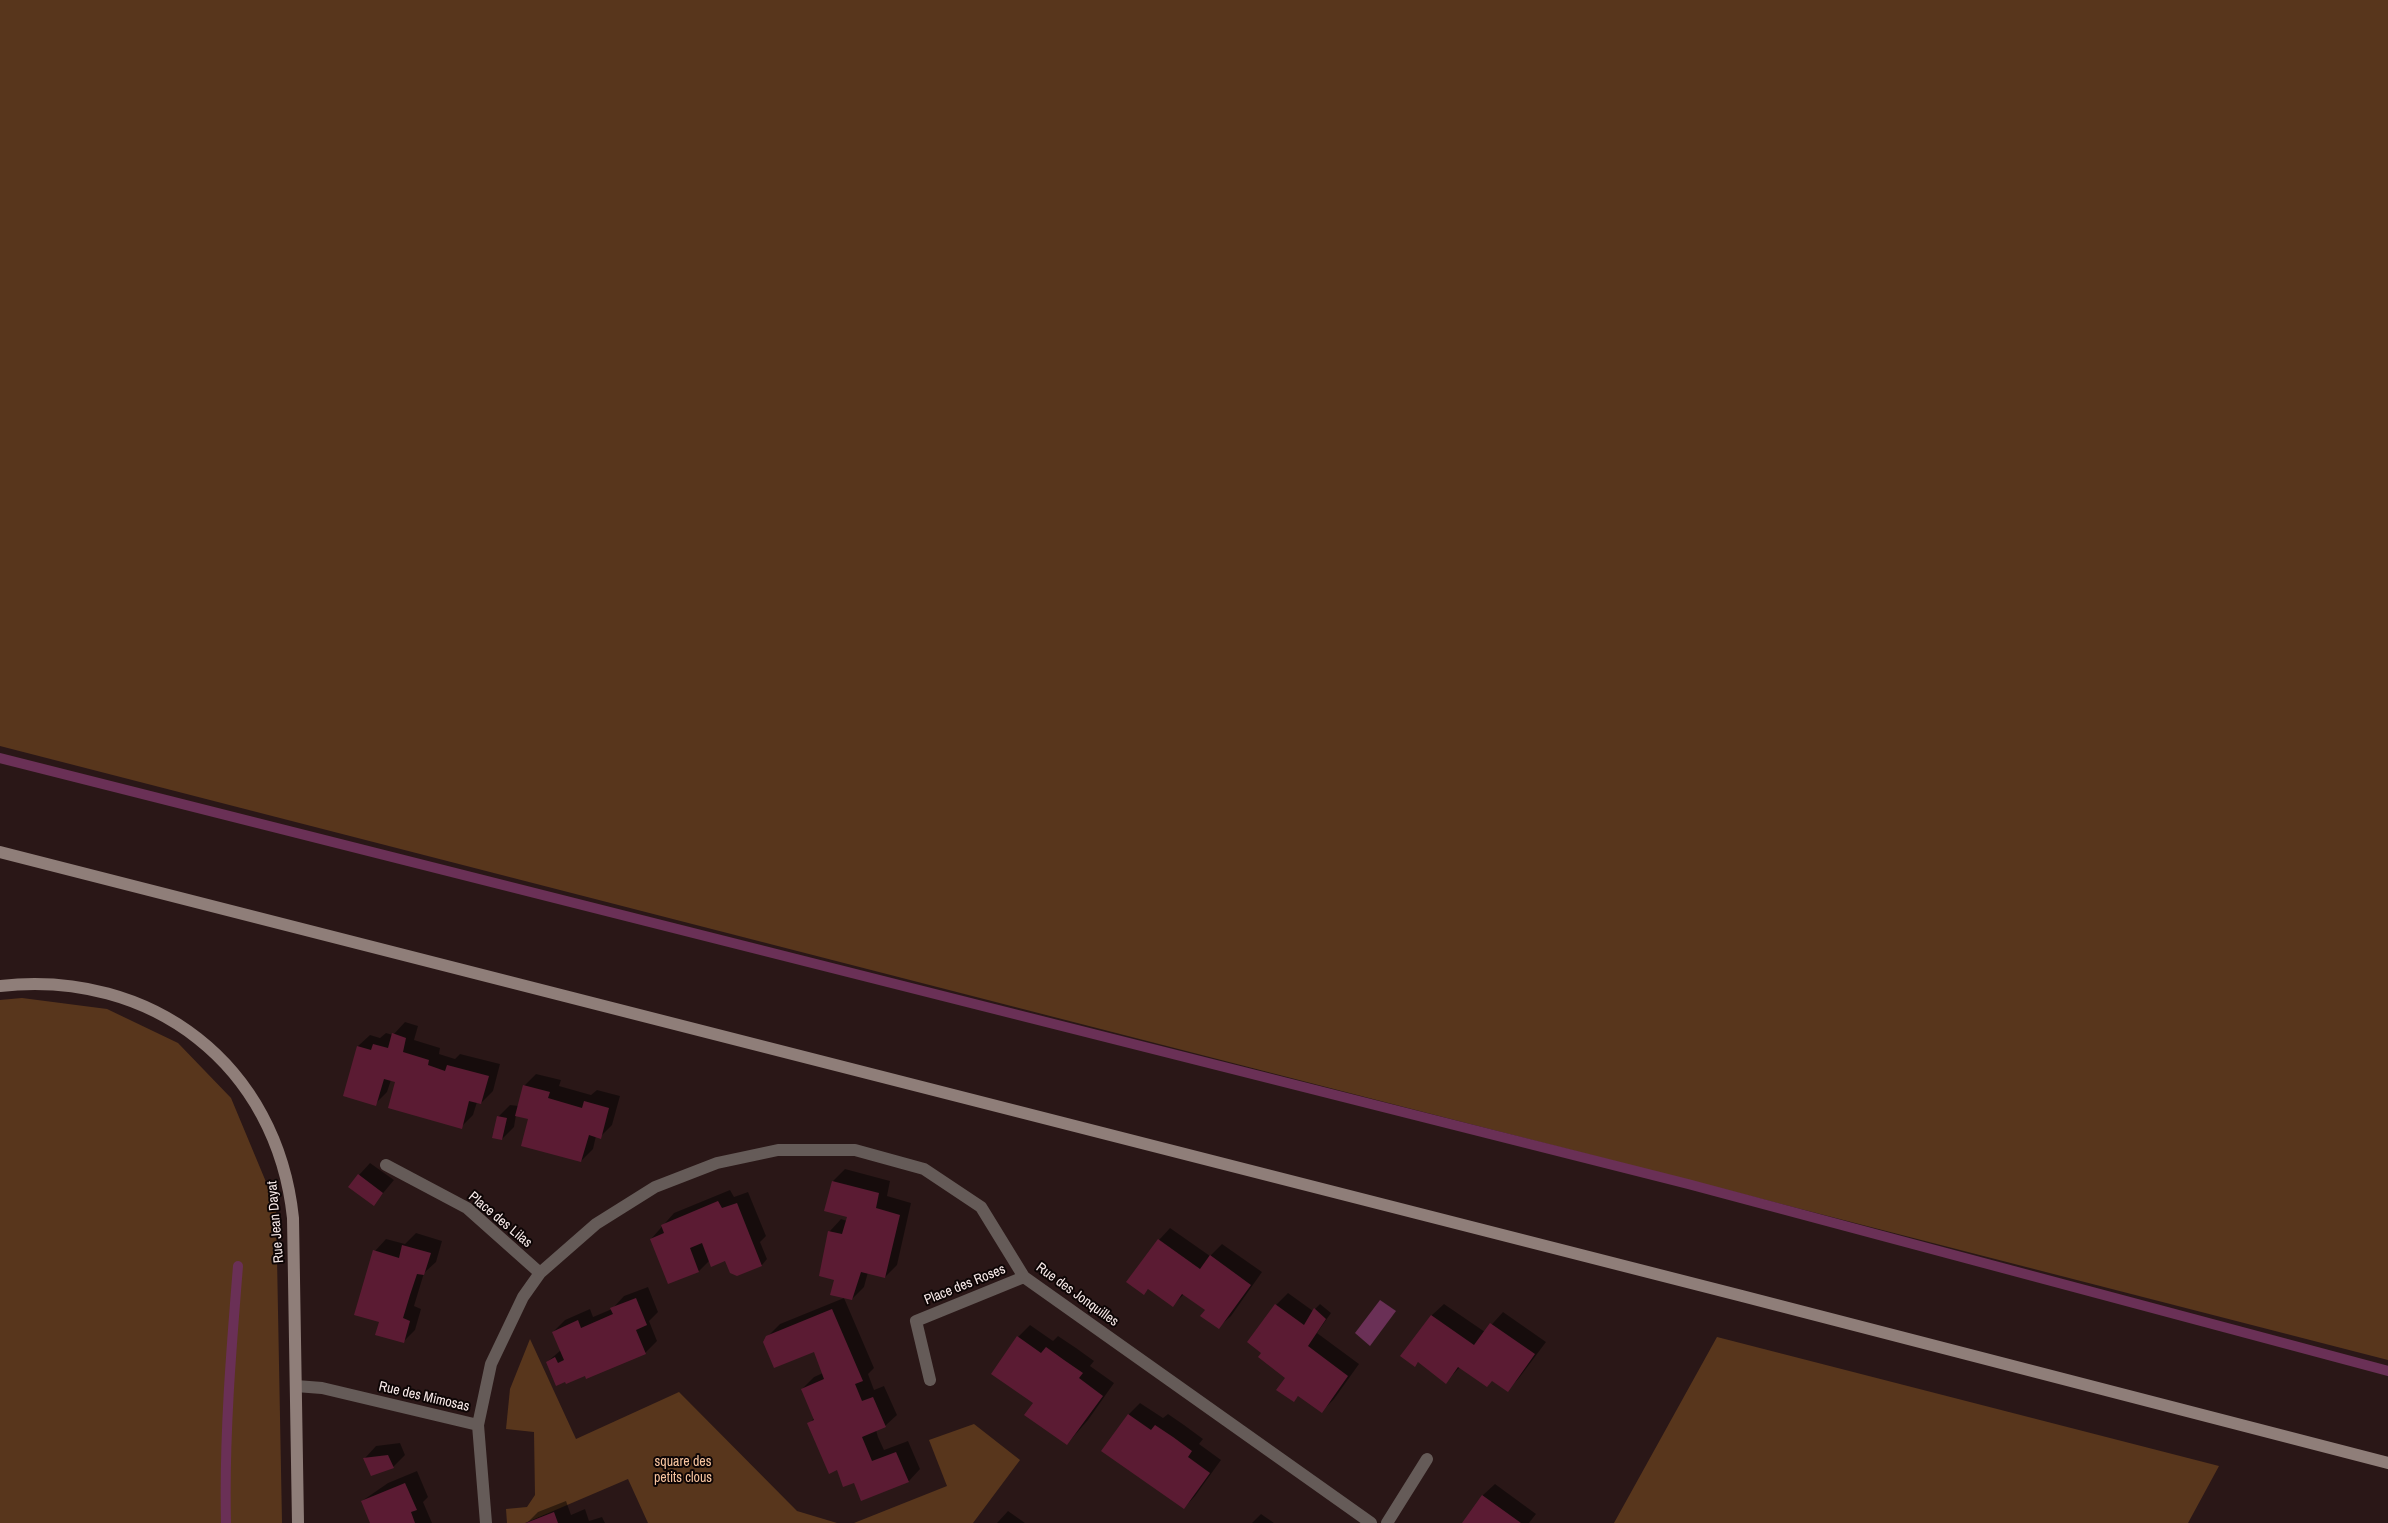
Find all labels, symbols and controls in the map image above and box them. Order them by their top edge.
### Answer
street label: Rue Jean Dayat [264,1180,288,1264]
street label: Place des Lilas [465,1189,535,1251]
street label: Rue des Jonquilles [1033,1260,1121,1330]
street label: Place des Roses [922,1261,1008,1309]
street label: Rue des Mimosas [377,1378,471,1416]
park label: square des petits clous [654,1454,712,1486]

